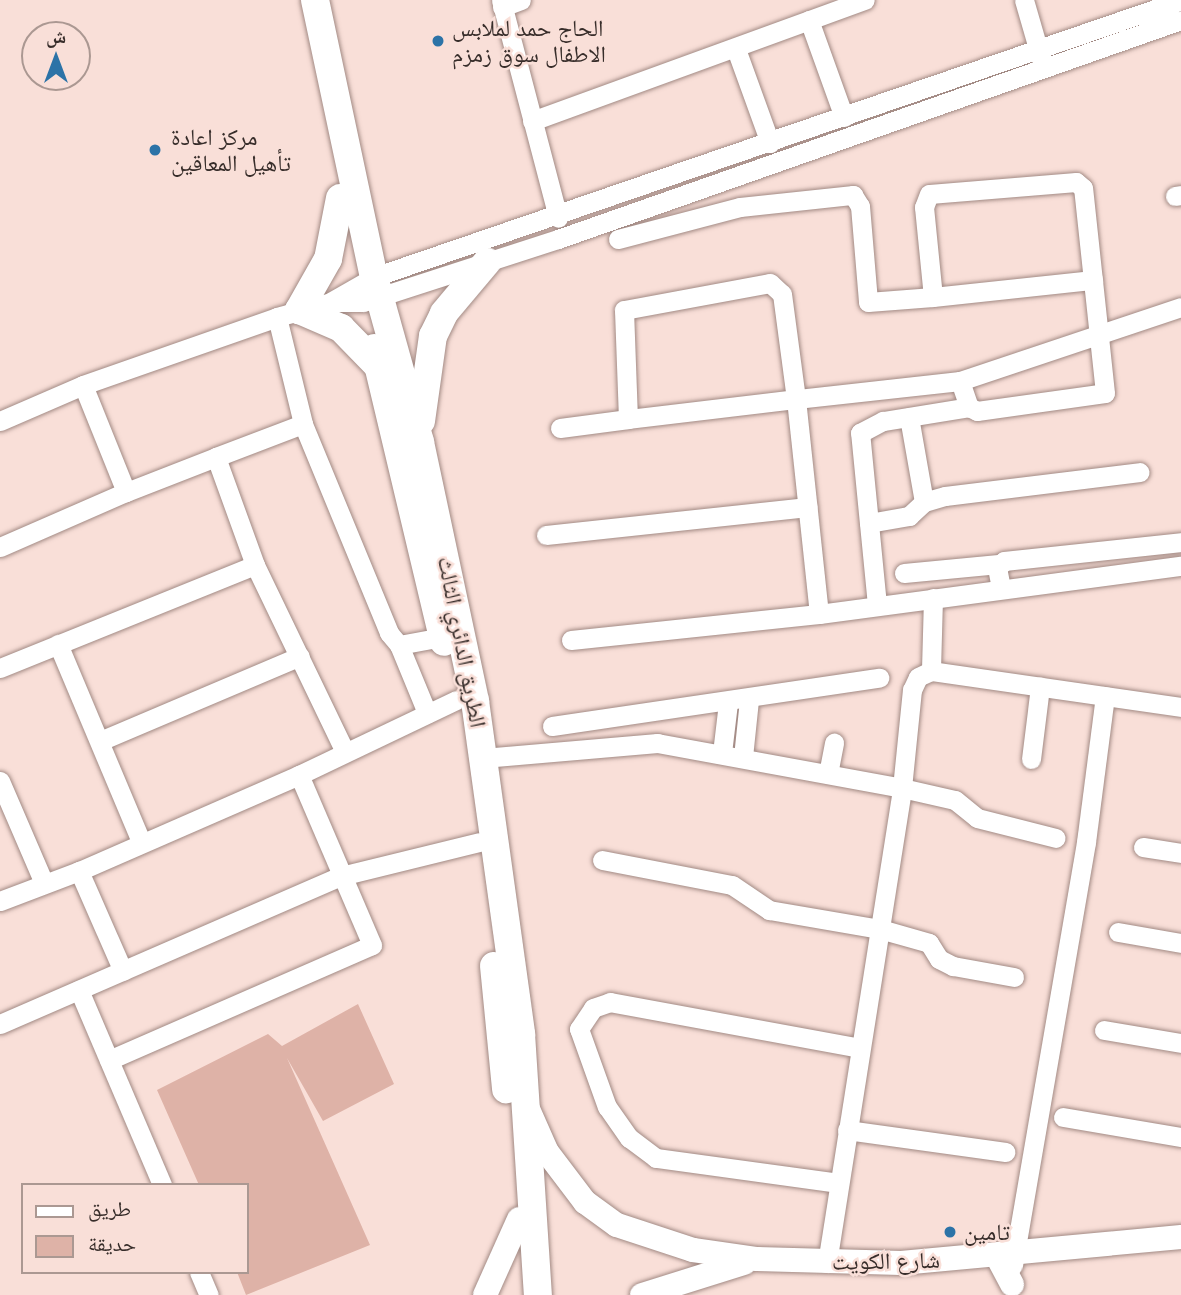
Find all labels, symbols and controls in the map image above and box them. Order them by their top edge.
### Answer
place label: الحاج حمد لملابس الاطفال سوق زمزم [452,14,606,68]
north arrow [21,21,91,91]
text: ش [46,24,66,49]
marker: الحاج حمد لملابس الاطفال سوق زمزم [430,33,446,49]
place label: مركز اعادة تأهيل المعاقين [171,123,291,177]
marker: مركز اعادة تأهيل المعاقين [145,140,165,160]
street label: الطريق الدائري الثالث [432,554,492,730]
legend [21,1183,248,1274]
text: طريق [88,1195,131,1223]
place label: تامين [964,1218,1010,1246]
marker: تامين [942,1224,958,1240]
text: حديقة [88,1230,136,1258]
street label: شارع الكويت [832,1246,940,1276]

